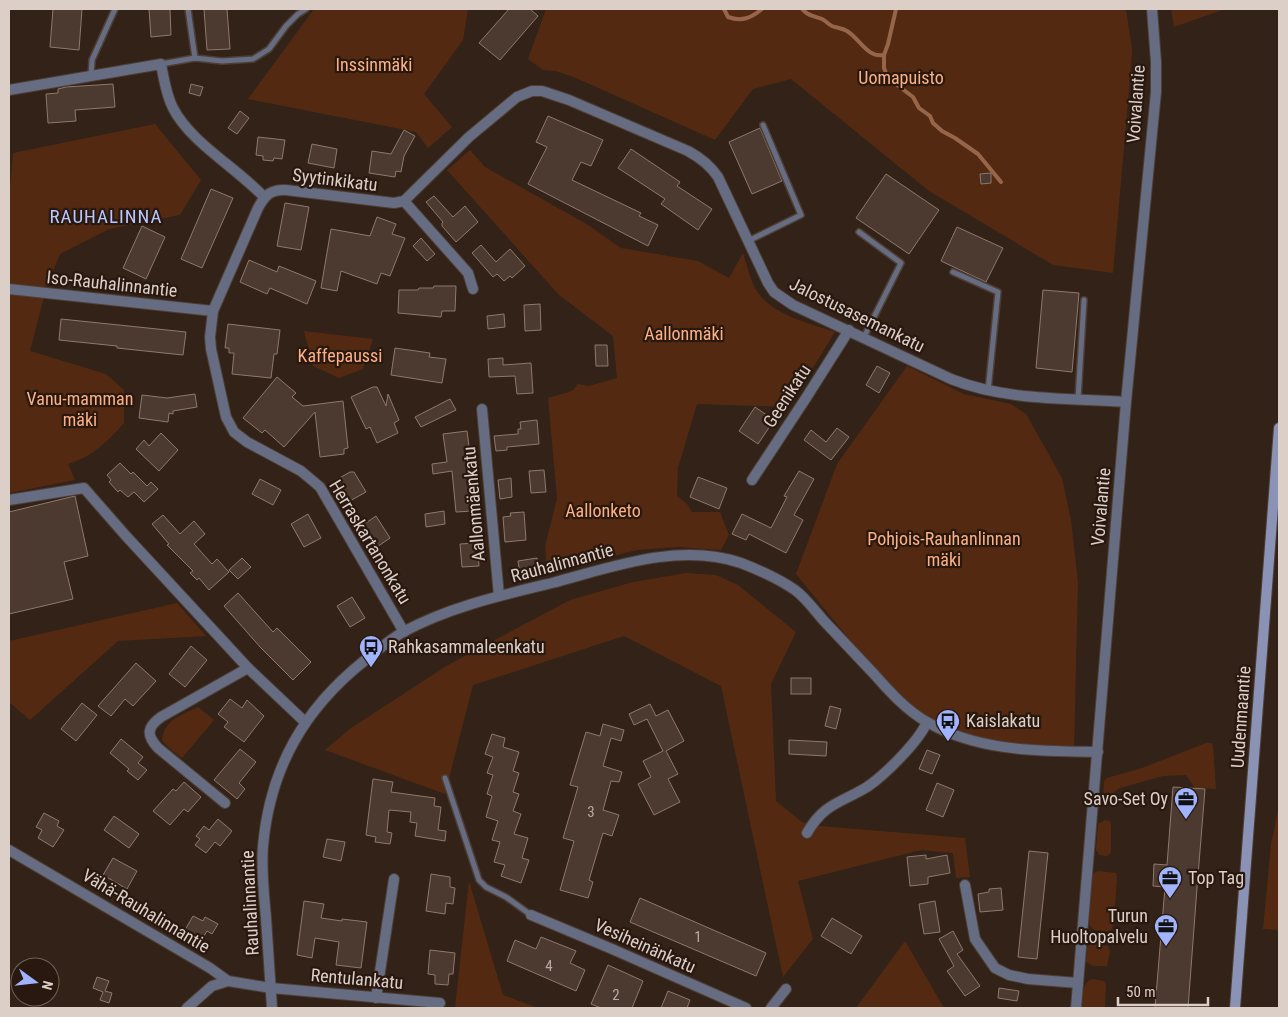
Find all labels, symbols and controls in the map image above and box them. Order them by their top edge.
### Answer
park label: Inssinmäki [336,54,412,75]
street label: Voivalantie [1122,64,1149,144]
park label: Uomapuisto [858,67,944,88]
street label: Syytinkikatu [291,164,379,195]
district label: RAUHALINNA [50,205,162,228]
street label: Iso-Rauhalinnantie [46,266,178,301]
street label: Jalostusasemankatu [786,273,928,356]
park label: Aallonmäki [644,323,724,344]
park label: Kaffepaussi [298,345,382,366]
street label: Geenikatu [758,360,815,431]
park label: Vanu-mamman mäki [27,388,133,430]
street label: Aallonmäenkatu [458,446,489,562]
street label: Voivalantie [1087,467,1114,547]
street label: Herraskartanonkatu [325,476,416,608]
park label: Aallonketo [565,500,641,521]
park label: Pohjois-Rauhanlinnan mäki [867,528,1021,570]
street label: Rauhalinnantie [508,539,615,586]
bus stop icon: Rahkasammaleenkatu [358,634,384,668]
place label: Rahkasammaleenkatu [388,636,545,657]
street label: Uudenmaantie [1226,665,1255,769]
bus stop icon: Kaislakatu [935,708,961,742]
place label: Kaislakatu [966,710,1040,731]
office icon: Savo-Set Oy [1173,786,1199,820]
place label: Savo-Set Oy [1084,788,1169,809]
house number: 3 [587,803,595,821]
street label: Rauhalinnantie [236,850,263,956]
street label: Vähä-Rauhalinnantie [79,864,214,957]
office icon: Top Tag [1157,865,1183,899]
place label: Top Tag [1188,867,1244,888]
place label: Turun Huoltopalvelu [1050,905,1148,947]
office icon: Turun Huoltopalvelu [1153,913,1179,947]
street label: Vesiheinänkatu [591,914,699,977]
house number: 1 [694,928,702,946]
north arrow [10,957,60,1007]
house number: 4 [545,957,553,975]
street label: Rentulankatu [310,964,404,993]
scale bar [1118,974,1208,1006]
text: N [39,979,56,992]
text: 50 m [1126,983,1156,1001]
house number: 2 [612,986,620,1004]

